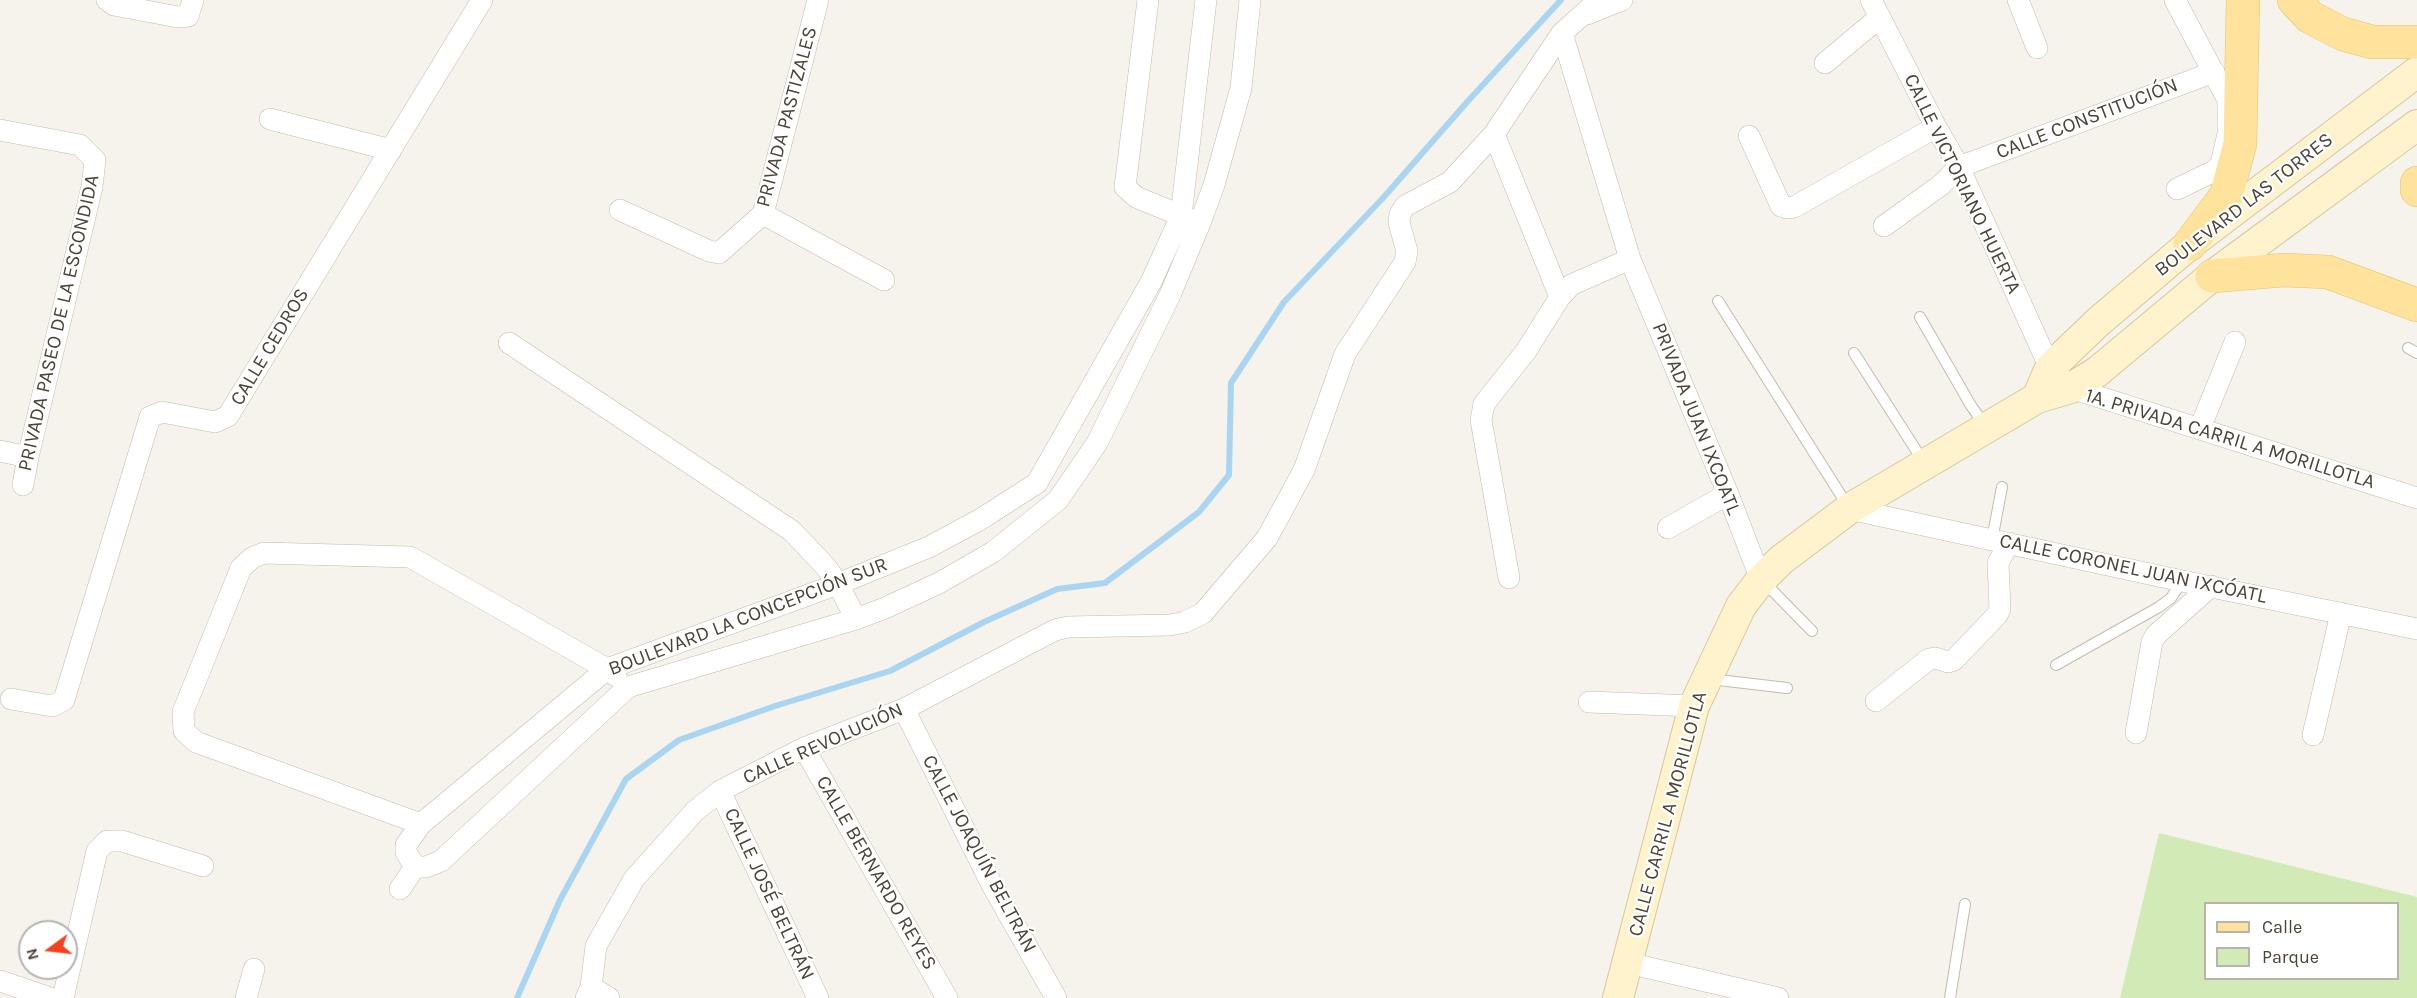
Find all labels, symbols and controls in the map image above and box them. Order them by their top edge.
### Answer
street label: PRIVADA PASTIZALES [751,24,823,210]
street label: CALLE VICTORIANO HUERTA [1898,70,2026,298]
street label: CALLE CONSTITUCIÓN [1993,73,2181,165]
street label: BOULEVARD LAS TORRES [2150,128,2338,282]
street label: PRIVADA PASEO DE LA ESCONDIDA [13,172,105,474]
street label: CALLE CEDROS [226,284,314,410]
street label: PRIVADA JUAN IXCOATL [1646,319,1746,519]
street label: 1A. PRIVADA CARRIL A MORILLOTLA [2082,383,2378,495]
street label: CALLE CORONEL JUAN IXCÓATL [1997,529,2269,609]
street label: BOULEVARD LA CONCEPCIÓN SUR [605,553,891,681]
street label: CALLE CARRIL A MORILLOTLA [1624,689,1712,939]
street label: CALLE REVOLUCIÓN [739,698,907,790]
street label: CALLE JOAQUÍN BELTRÁN [917,751,1041,957]
street label: CALLE BERNARDO REYES [811,772,941,974]
street label: CALLE JOSÉ BELTRÁN [719,804,819,984]
legend [2204,902,2399,980]
text: Calle [2262,916,2302,938]
north arrow [18,920,78,980]
text: N [21,946,43,962]
text: Parque [2262,946,2319,968]

